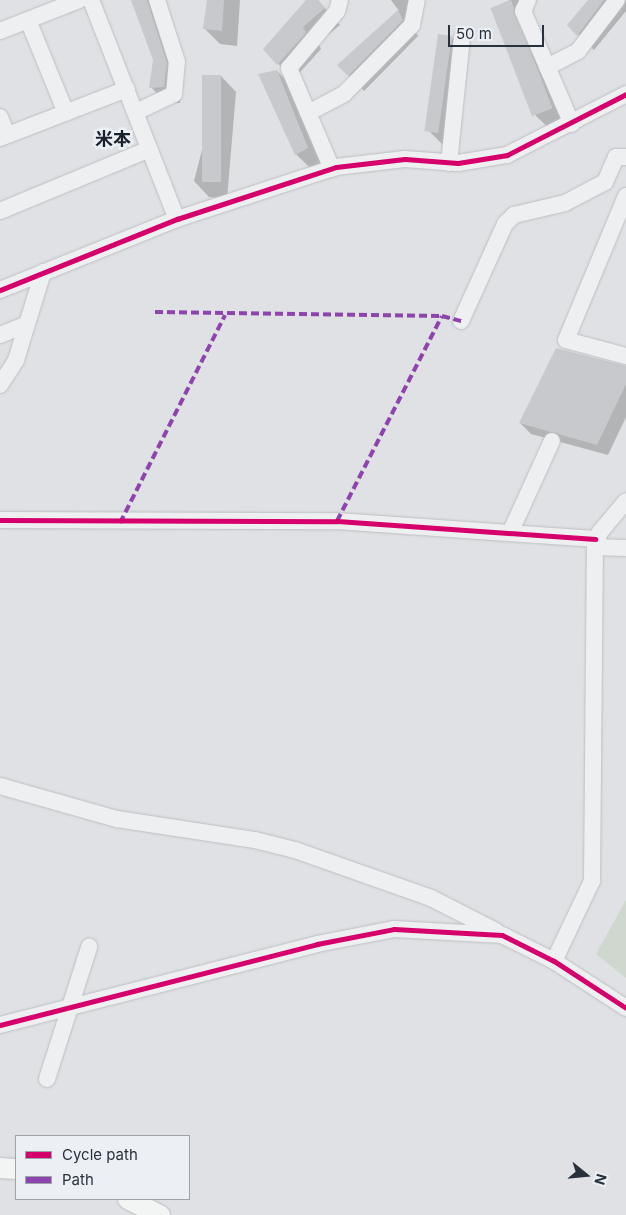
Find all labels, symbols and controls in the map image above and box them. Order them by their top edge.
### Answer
scale bar [451,15,547,47]
text: 50 m [456,24,492,43]
district label: 米本 [95,128,131,150]
legend [15,1135,190,1200]
text: Cycle path [62,1145,138,1164]
north arrow [561,1150,611,1200]
text: Path [62,1170,94,1189]
text: N [591,1172,611,1187]

